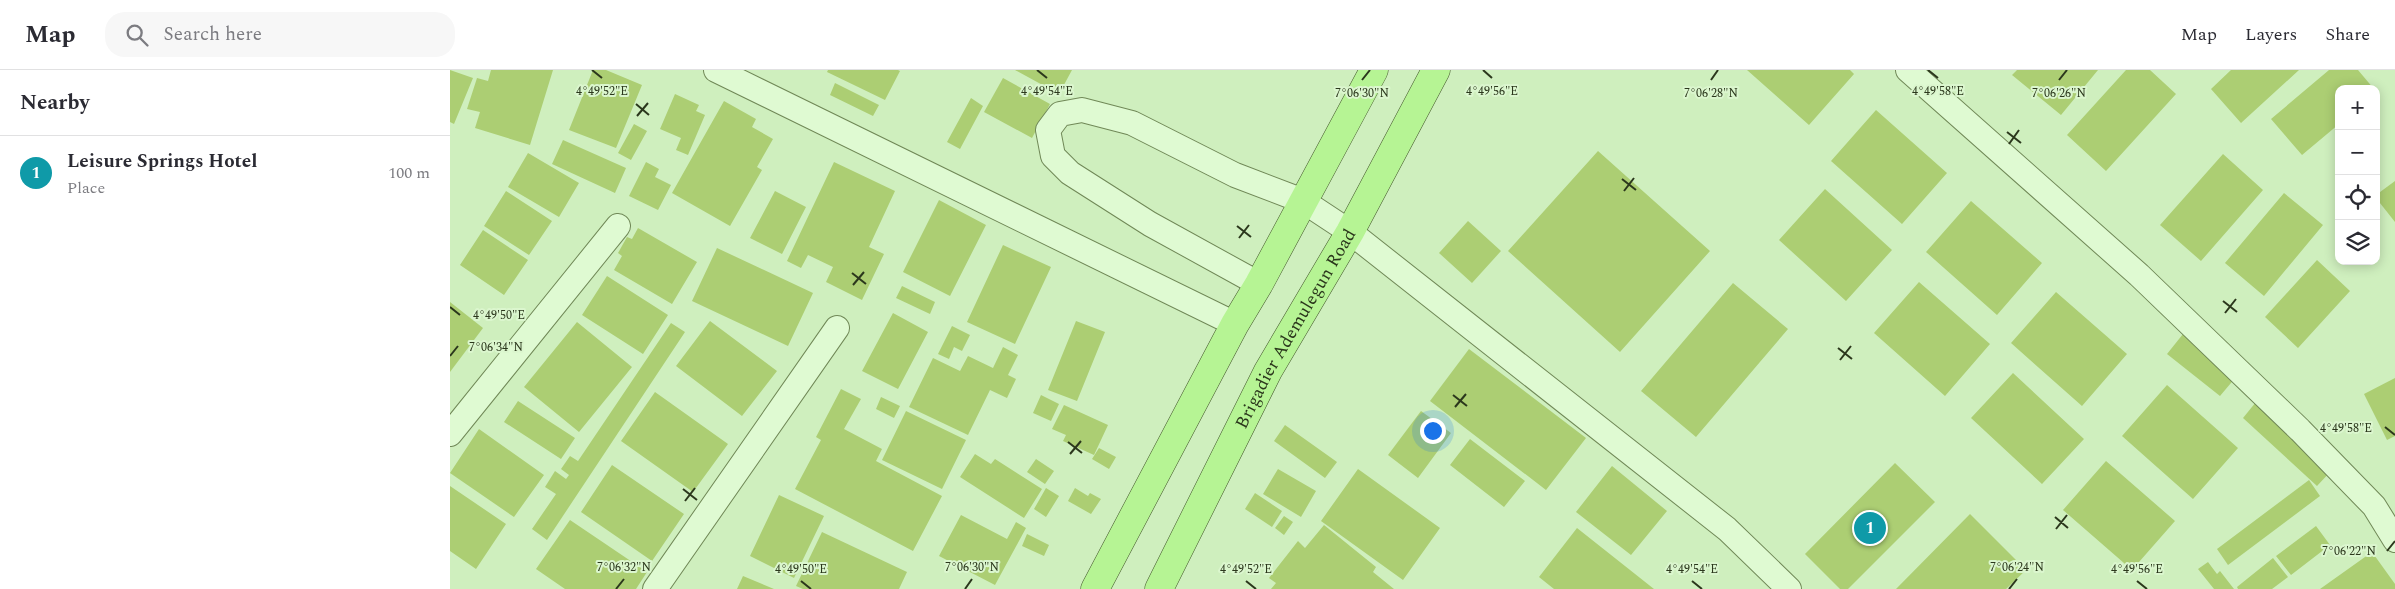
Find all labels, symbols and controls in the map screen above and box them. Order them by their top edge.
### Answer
search box [105,12,455,57]
text: Map [25,17,75,53]
text: Search here [163,20,262,49]
icon: search [123,21,151,49]
text: Map [2181,21,2217,48]
text: Layers [2245,21,2297,48]
text: Share [2325,21,2370,48]
text: 4°49'52"E [576,82,628,101]
text: 4°49'54"E [1021,82,1073,101]
text: 4°49'56"E [1466,82,1518,101]
text: 4°49'58"E [1912,82,1964,101]
text: 7°06'30"N [1335,84,1389,103]
text: 7°06'28"N [1684,84,1738,103]
text: 7°06'26"N [2032,84,2086,103]
map controls [2335,85,2380,265]
button: + [2335,85,2380,130]
text: Nearby [20,87,90,119]
button: − [2335,130,2380,175]
text: Leisure Springs Hotel [67,147,257,176]
text: 1 [32,161,40,185]
text: 100 m [388,161,430,185]
button: locate [2335,175,2380,220]
text: Place [67,176,105,200]
button: layers [2335,220,2380,265]
street label: Brigadier Ademulegun Road [1228,224,1363,433]
text: 4°49'50"E [473,306,525,325]
text: 7°06'34"N [469,338,523,357]
your location [1420,418,1446,444]
text: 4°49'58"E [2320,419,2372,438]
pin: 1 [1854,509,1886,547]
text: 7°06'22"N [2322,542,2376,561]
text: 7°06'32"N [597,558,651,577]
text: 7°06'30"N [945,558,999,577]
text: 7°06'24"N [1990,558,2044,577]
text: 4°49'50"E [775,560,827,579]
text: 4°49'52"E [1220,560,1272,579]
text: 4°49'54"E [1666,560,1718,579]
text: 4°49'56"E [2111,560,2163,579]

